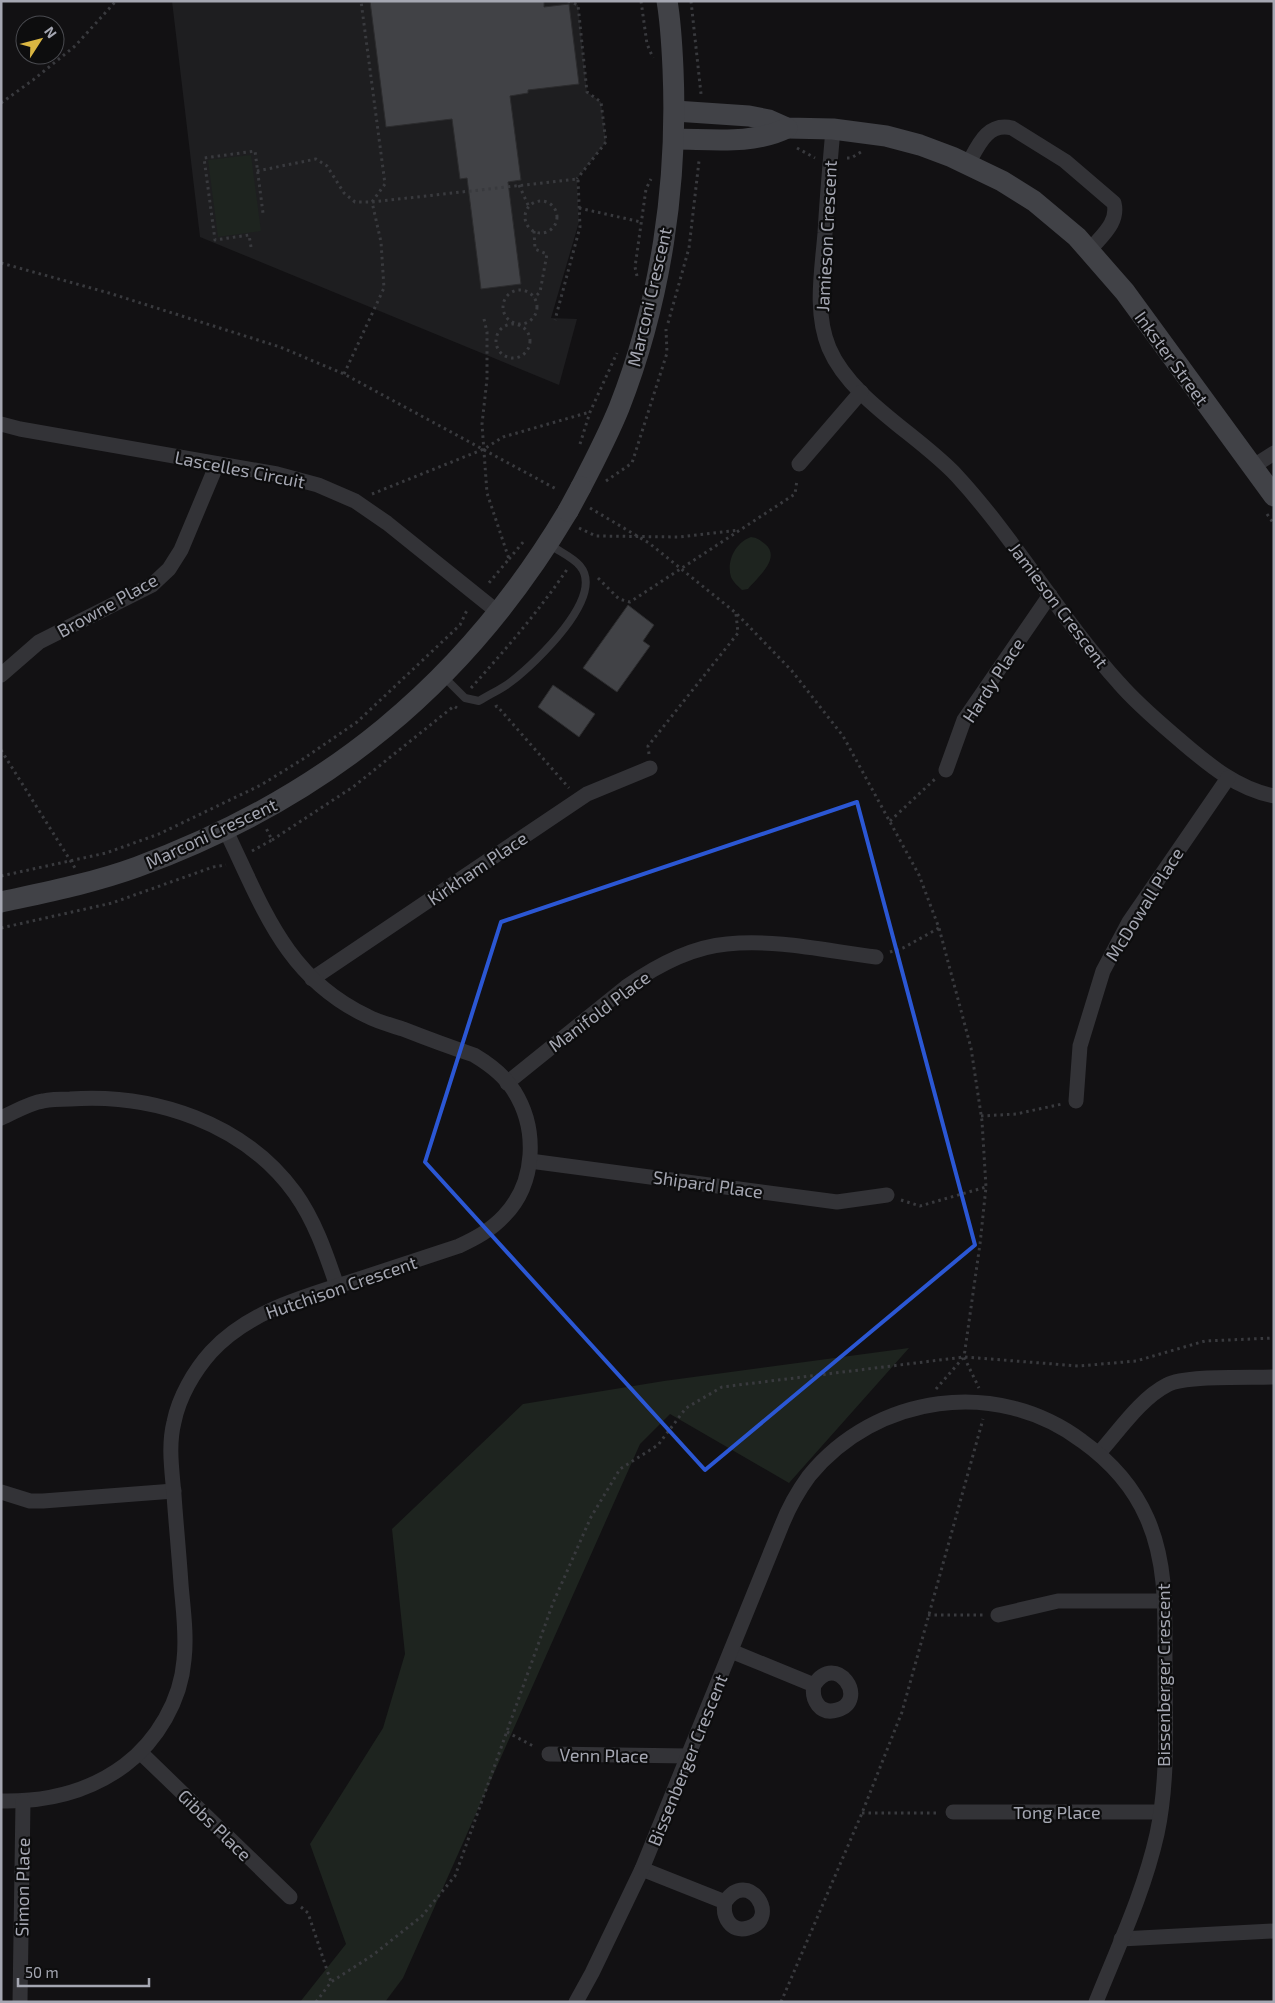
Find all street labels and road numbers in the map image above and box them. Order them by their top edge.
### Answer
street label: Jamieson Crescent [811,160,841,312]
street label: Marconi Crescent [622,225,676,369]
street label: Inkster Street [1131,307,1214,409]
street label: Lascelles Circuit [173,446,307,492]
street label: Jamieson Crescent [1005,538,1113,672]
street label: Browne Place [53,568,161,642]
street label: Hardy Place [957,634,1029,726]
street label: Marconi Crescent [142,793,280,873]
street label: Kirkham Place [423,827,531,909]
street label: McDowall Place [1100,843,1188,965]
street label: Manifold Place [544,966,654,1056]
street label: Shipard Place [652,1165,764,1203]
street label: Hutchison Crescent [263,1251,420,1323]
street label: Bissenberger Crescent [1152,1583,1174,1767]
street label: Bissenberger Crescent [642,1671,732,1849]
street label: Venn Place [559,1743,649,1767]
street label: Gibbs Place [174,1785,256,1865]
street label: Tong Place [1013,1801,1101,1823]
street label: Simon Place [10,1837,34,1937]

